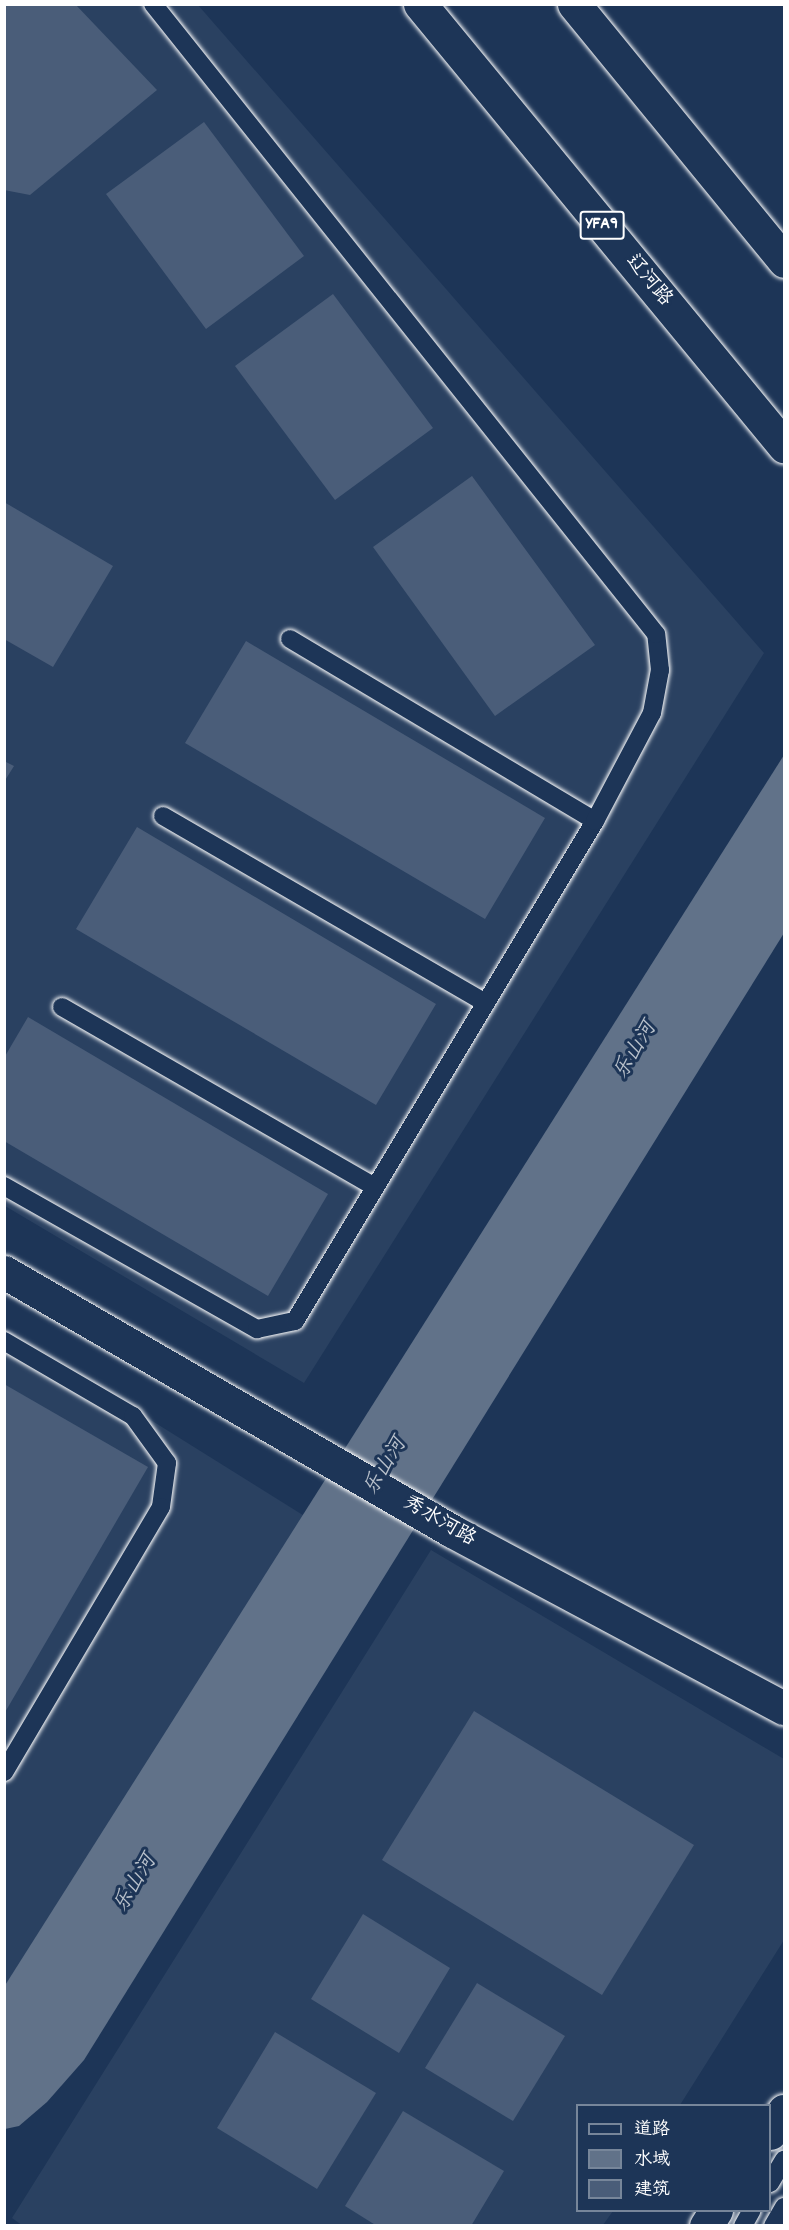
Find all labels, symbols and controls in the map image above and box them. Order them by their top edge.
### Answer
road number: YFA9 [580,210,624,240]
street label: 辽河路 [620,250,676,312]
water label: 乐山河 [609,1018,663,1084]
water label: 乐山河 [359,1434,413,1500]
street label: 秀水河路 [398,1492,480,1552]
water label: 乐山河 [109,1851,163,1917]
legend [576,2104,771,2212]
text: 道路 [634,2118,670,2143]
text: 水域 [634,2148,670,2173]
text: 建筑 [634,2178,670,2203]

